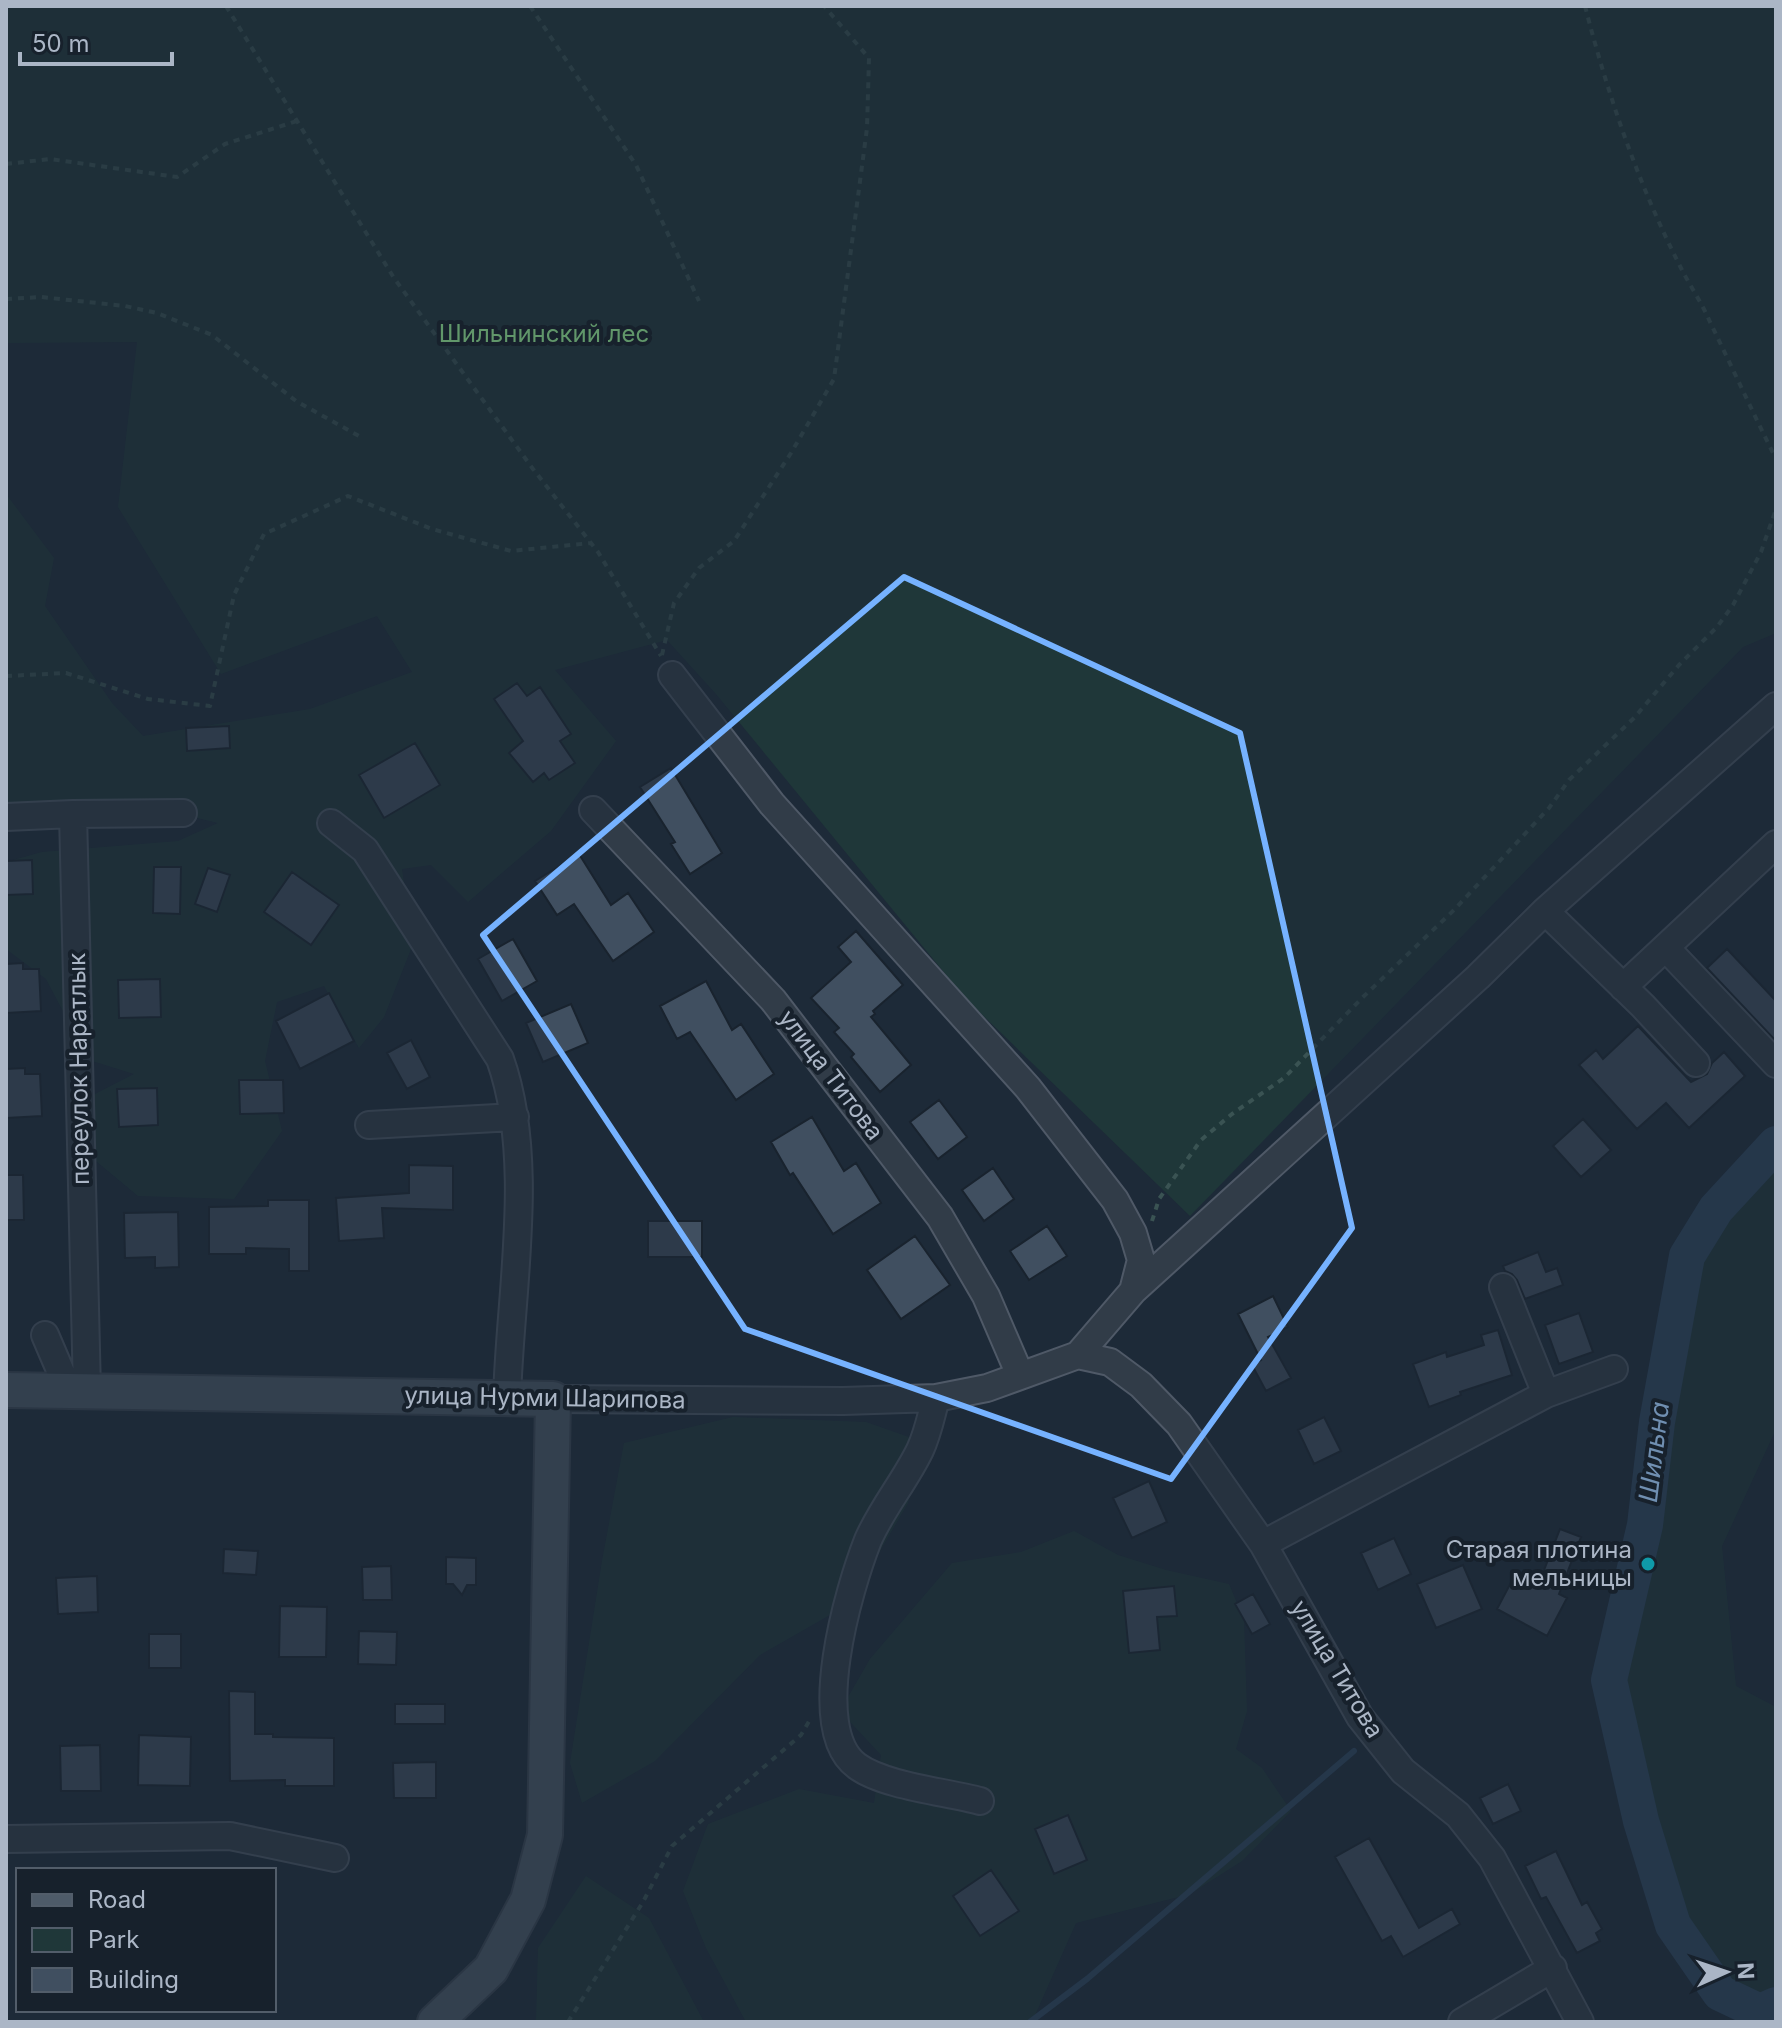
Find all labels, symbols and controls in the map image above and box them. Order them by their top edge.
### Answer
scale bar [20,16,172,66]
text: 50 m [32,29,90,58]
park label: Шильнинский лес [439,319,649,348]
street label: переулок Наратлык [62,953,95,1185]
street label: улица Титова [773,1004,890,1146]
street label: улица Нурми Шарипова [404,1381,686,1414]
water label: Шильна [1632,1400,1675,1504]
place label: Старая плотина мельницы [1446,1535,1632,1592]
marker: Старая плотина мельницы [1639,1555,1657,1573]
street label: улица Титова [1285,1595,1390,1743]
legend [16,1868,276,2012]
text: Road [88,1885,146,1914]
text: Park [88,1925,139,1954]
north arrow [1686,1932,1766,2012]
text: N [1733,1962,1759,1980]
text: Building [88,1965,179,1994]

